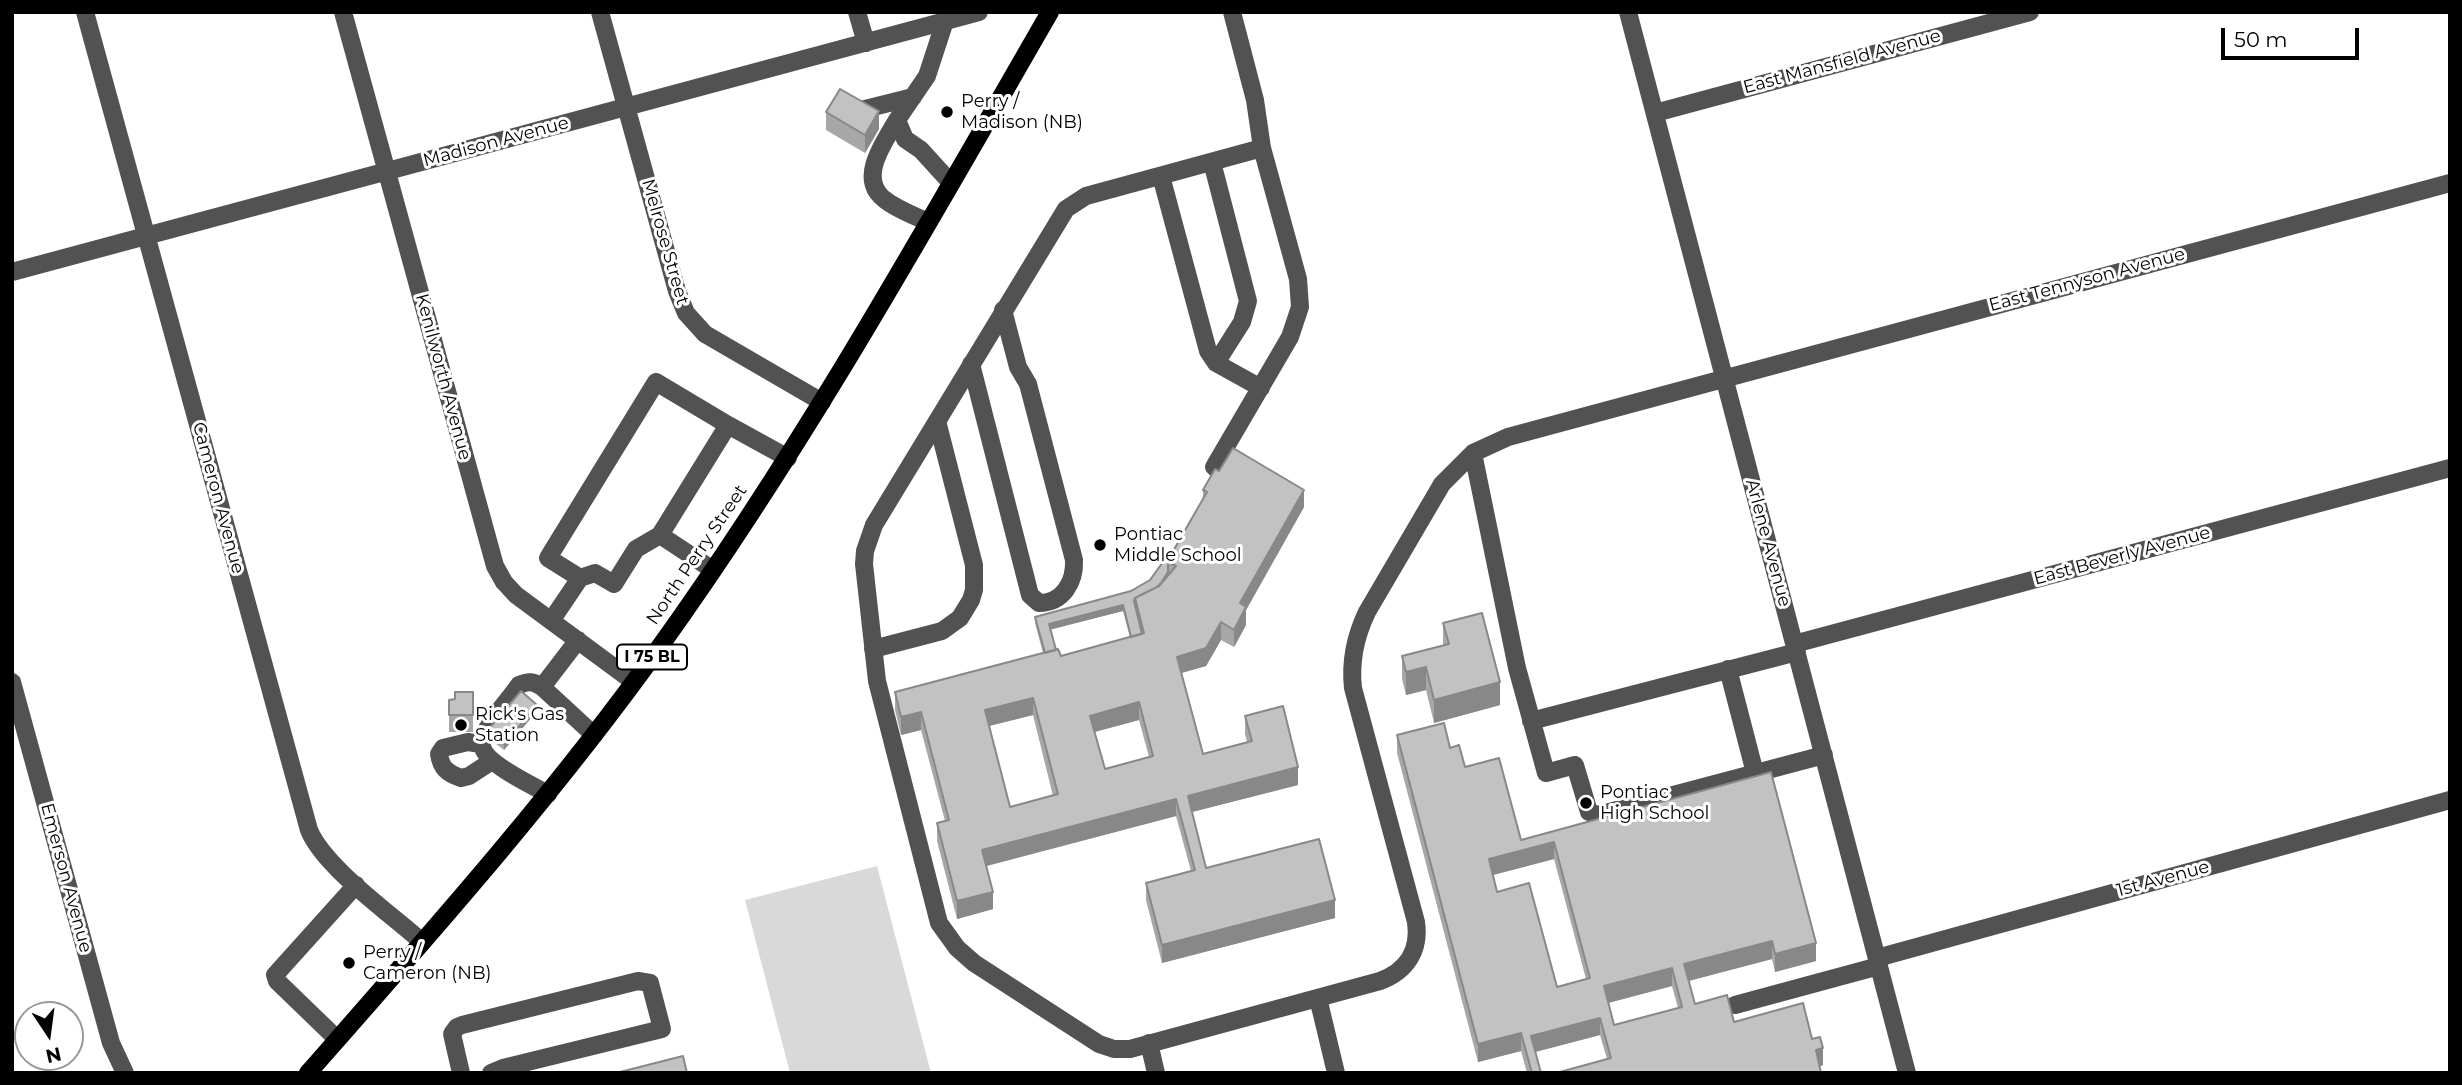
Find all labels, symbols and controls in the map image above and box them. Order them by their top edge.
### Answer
scale bar [2224,14,2362,58]
street label: East Mansfield Avenue [1741,25,1943,99]
text: 50 m [2234,27,2288,52]
place label: Perry / Madison (NB) [961,91,1083,134]
marker: Perry / Madison (NB) [939,104,955,120]
street label: Madison Avenue [421,112,571,172]
street label: Melrose Street [637,177,693,307]
street label: East Tennyson Avenue [1987,243,2187,317]
street label: Kenilworth Avenue [410,291,476,463]
street label: Cameron Avenue [187,420,249,576]
street label: Arlene Avenue [1741,477,1795,609]
street label: North Perry Street [642,481,752,629]
street label: East Beverly Avenue [2031,522,2213,590]
place label: Pontiac Middle School [1114,524,1242,566]
marker: Pontiac Middle School [1092,537,1108,553]
road number: I 75 BL [617,644,687,670]
place label: Rick's Gas Station [475,704,564,746]
marker: Rick's Gas Station [453,717,469,733]
place label: Pontiac High School [1600,782,1709,824]
marker: Pontiac High School [1578,795,1594,811]
street label: Emerson Avenue [36,801,96,955]
street label: 1st Avenue [2114,856,2212,902]
place label: Perry / Cameron (NB) [363,942,491,984]
marker: Perry / Cameron (NB) [341,955,357,971]
north arrow [14,1001,84,1071]
text: N [43,1042,63,1068]

